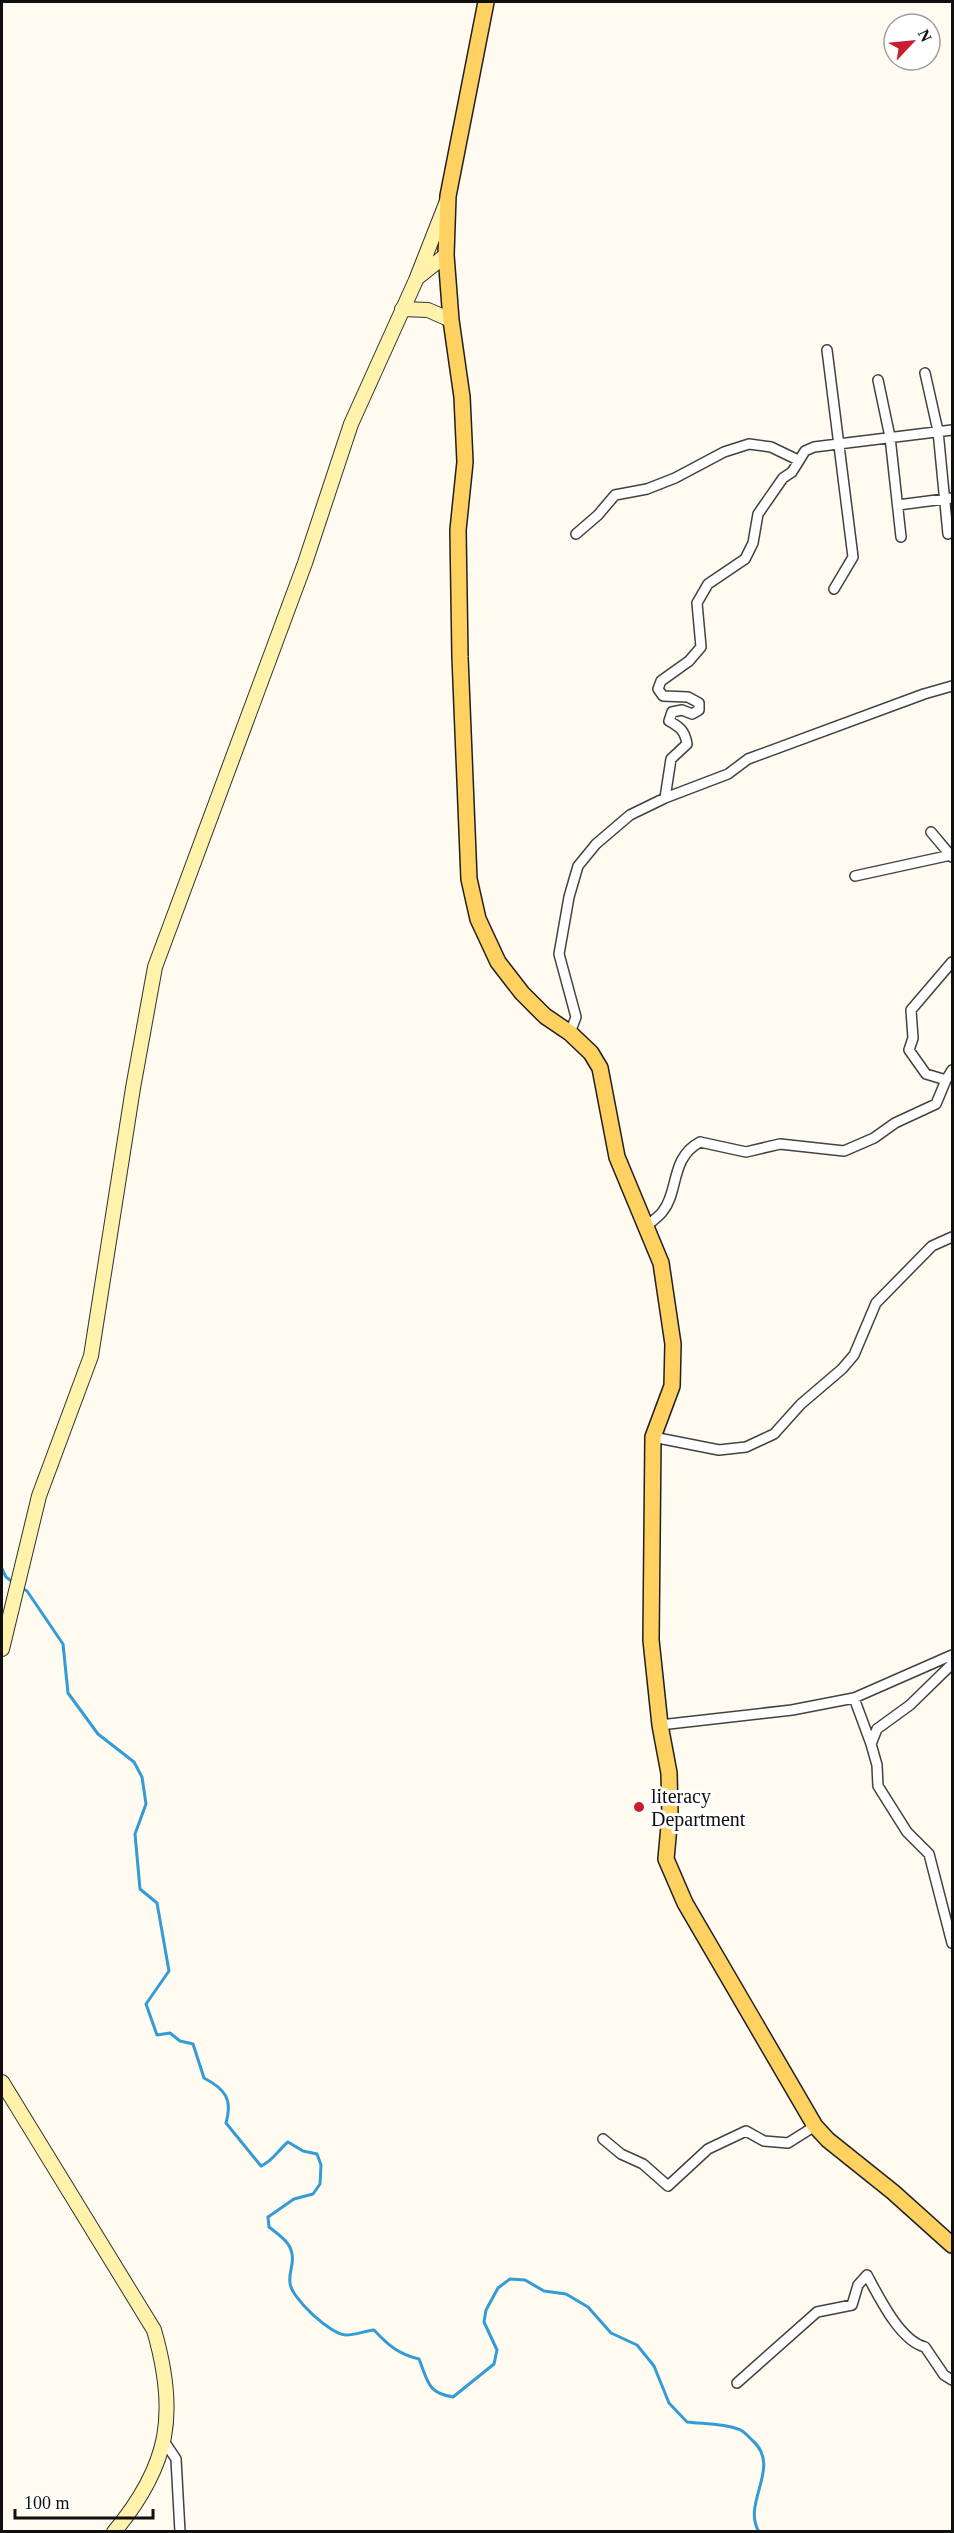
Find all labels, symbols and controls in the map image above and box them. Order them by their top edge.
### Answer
north arrow [882,12,942,72]
text: N [915,27,935,45]
place label: literacy Department [651,1785,746,1831]
marker: literacy Department [632,1800,646,1814]
scale bar [15,2482,153,2520]
text: 100 m [24,2493,70,2513]

